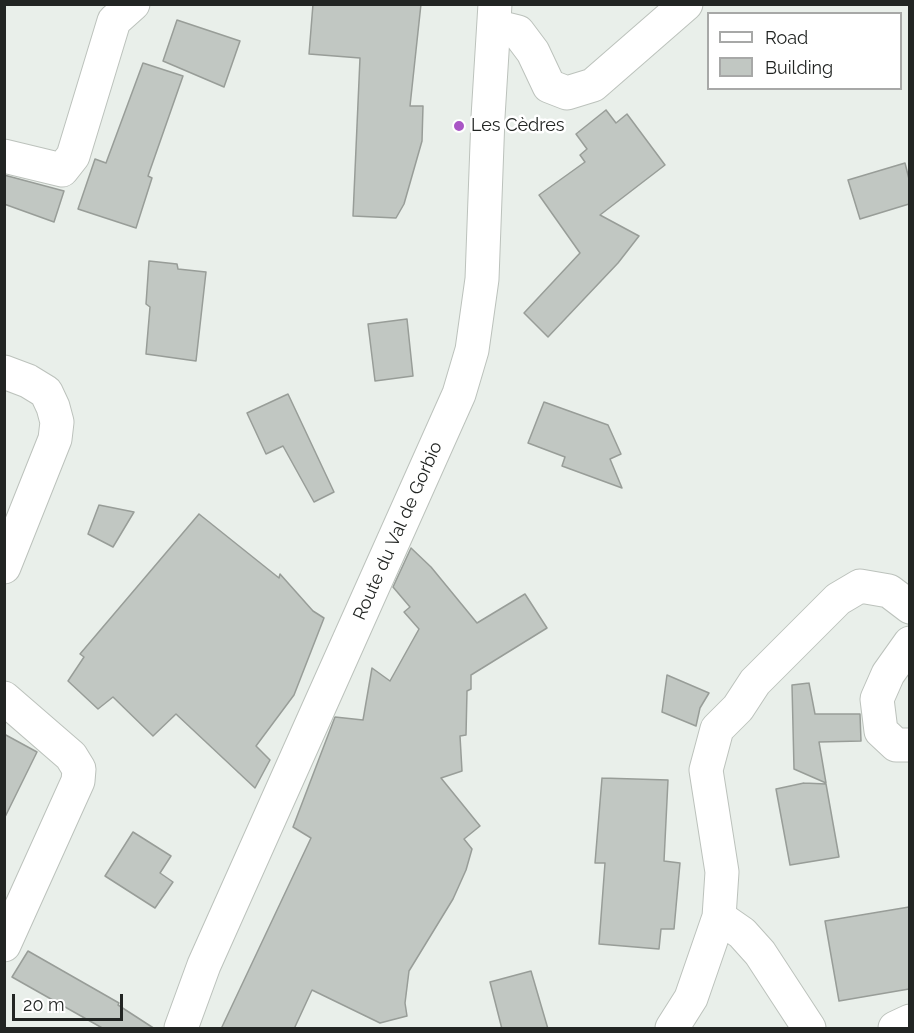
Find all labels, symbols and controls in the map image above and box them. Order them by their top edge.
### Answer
legend [707,12,902,90]
text: Road [765,27,808,48]
text: Building [765,57,833,78]
place label: Les Cèdres [471,115,565,137]
marker: Les Cèdres [452,119,466,133]
street label: Route du Val de Gorbio [349,438,447,624]
scale bar [15,982,126,1020]
text: 20 m [23,994,65,1015]

